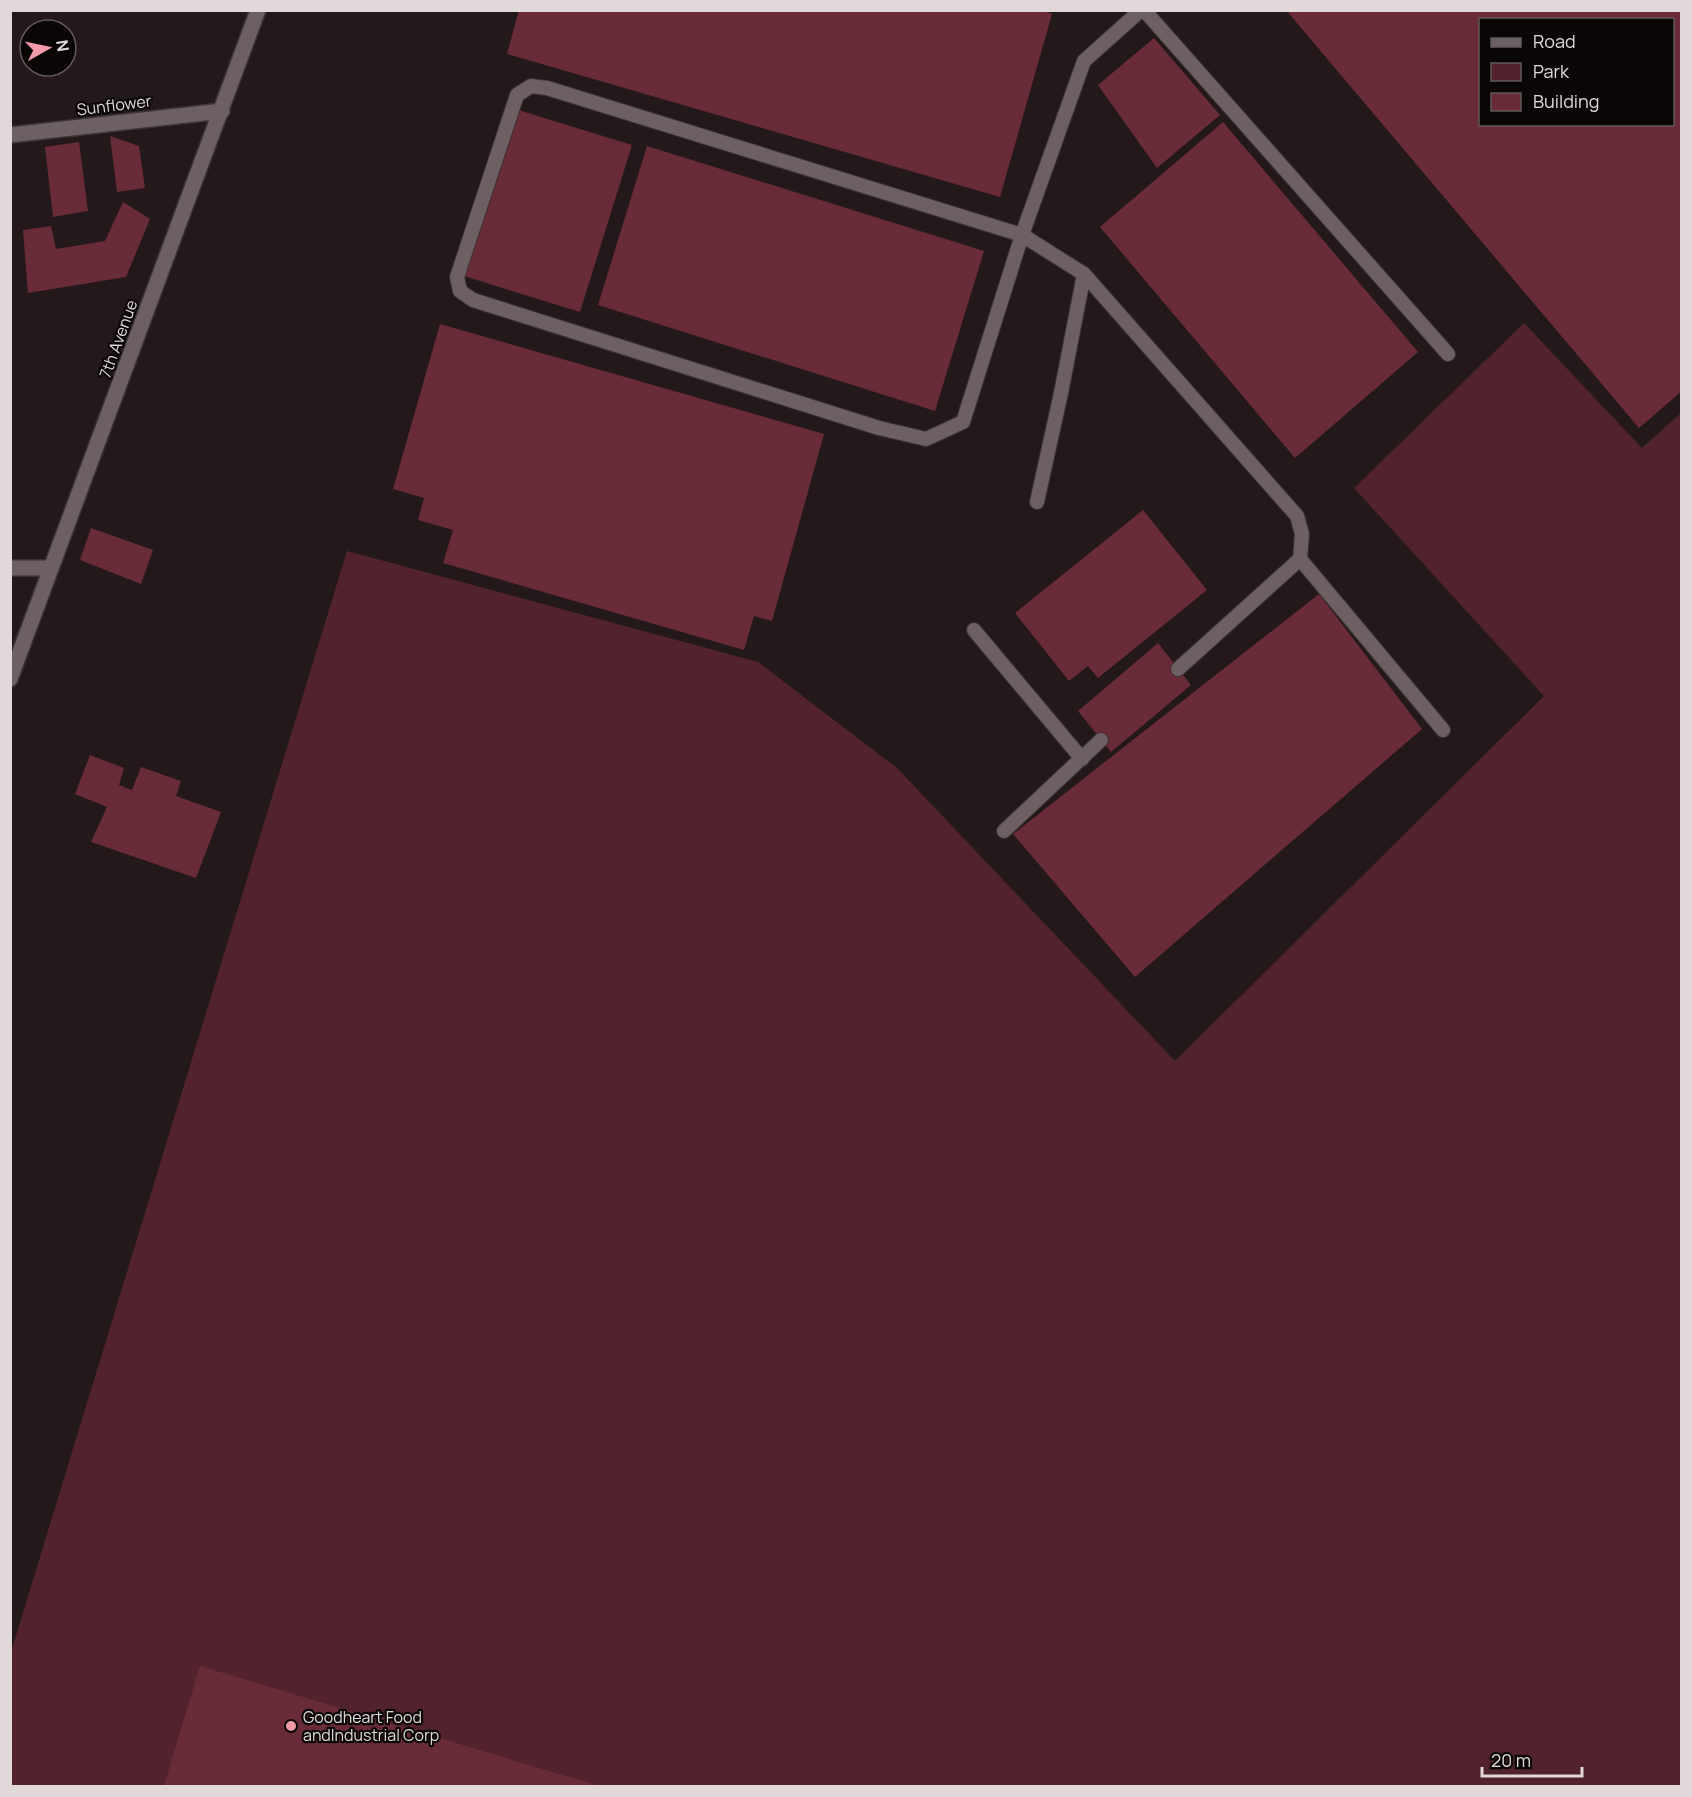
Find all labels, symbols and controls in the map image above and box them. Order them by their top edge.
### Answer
north arrow [18,18,78,78]
legend [1479,18,1674,126]
text: Road [1533,29,1576,53]
text: N [51,38,75,53]
text: Park [1533,59,1570,83]
street label: Sunflower [75,89,153,120]
text: Building [1533,89,1599,113]
street label: 7th Avenue [94,297,142,381]
place label: Goodheart Food andIndustrial Corp [303,1706,439,1746]
marker: Goodheart Food andIndustrial Corp [284,1719,298,1733]
scale bar [1482,1740,1582,1778]
text: 20 m [1491,1748,1531,1772]

